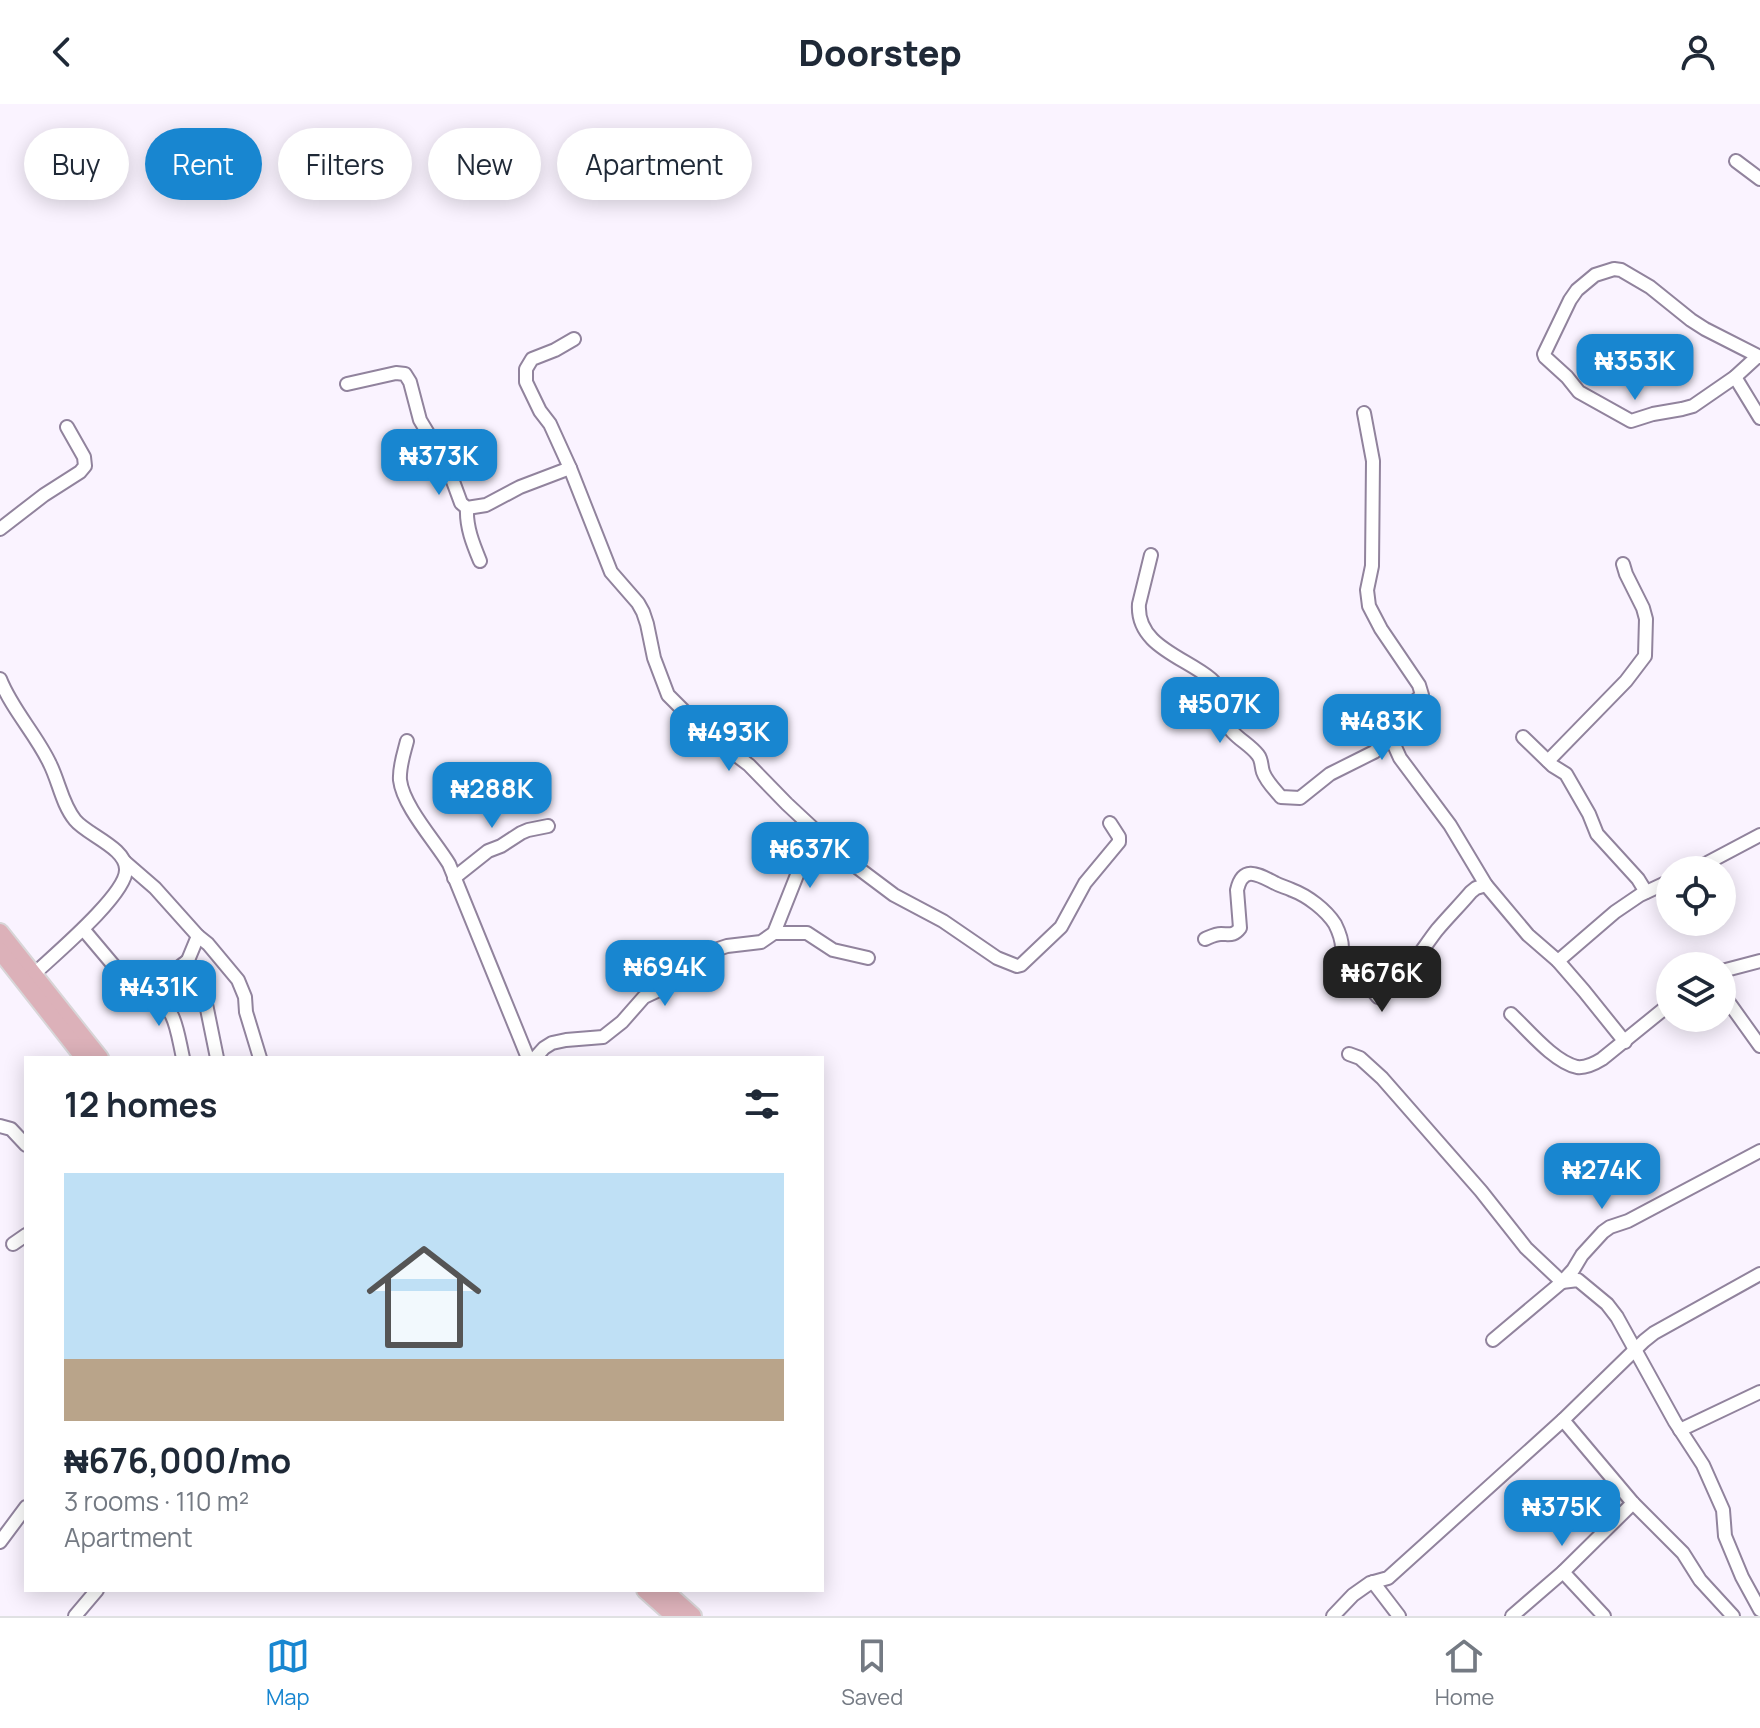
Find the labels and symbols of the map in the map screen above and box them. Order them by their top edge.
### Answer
pin: ₦353K [1579,334,1691,402]
pin: ₦373K [383,429,495,497]
pin: ₦507K [1164,677,1276,745]
pin: ₦483K [1326,694,1438,762]
pin: ₦493K [673,705,785,773]
pin: ₦288K [436,762,548,830]
pin: ₦637K [754,822,866,890]
pin: ₦694K [609,940,721,1008]
pin: ₦676K [1326,946,1438,1014]
pin: ₦431K [103,960,215,1028]
pin: ₦274K [1546,1143,1658,1211]
pin: ₦375K [1506,1480,1618,1548]

